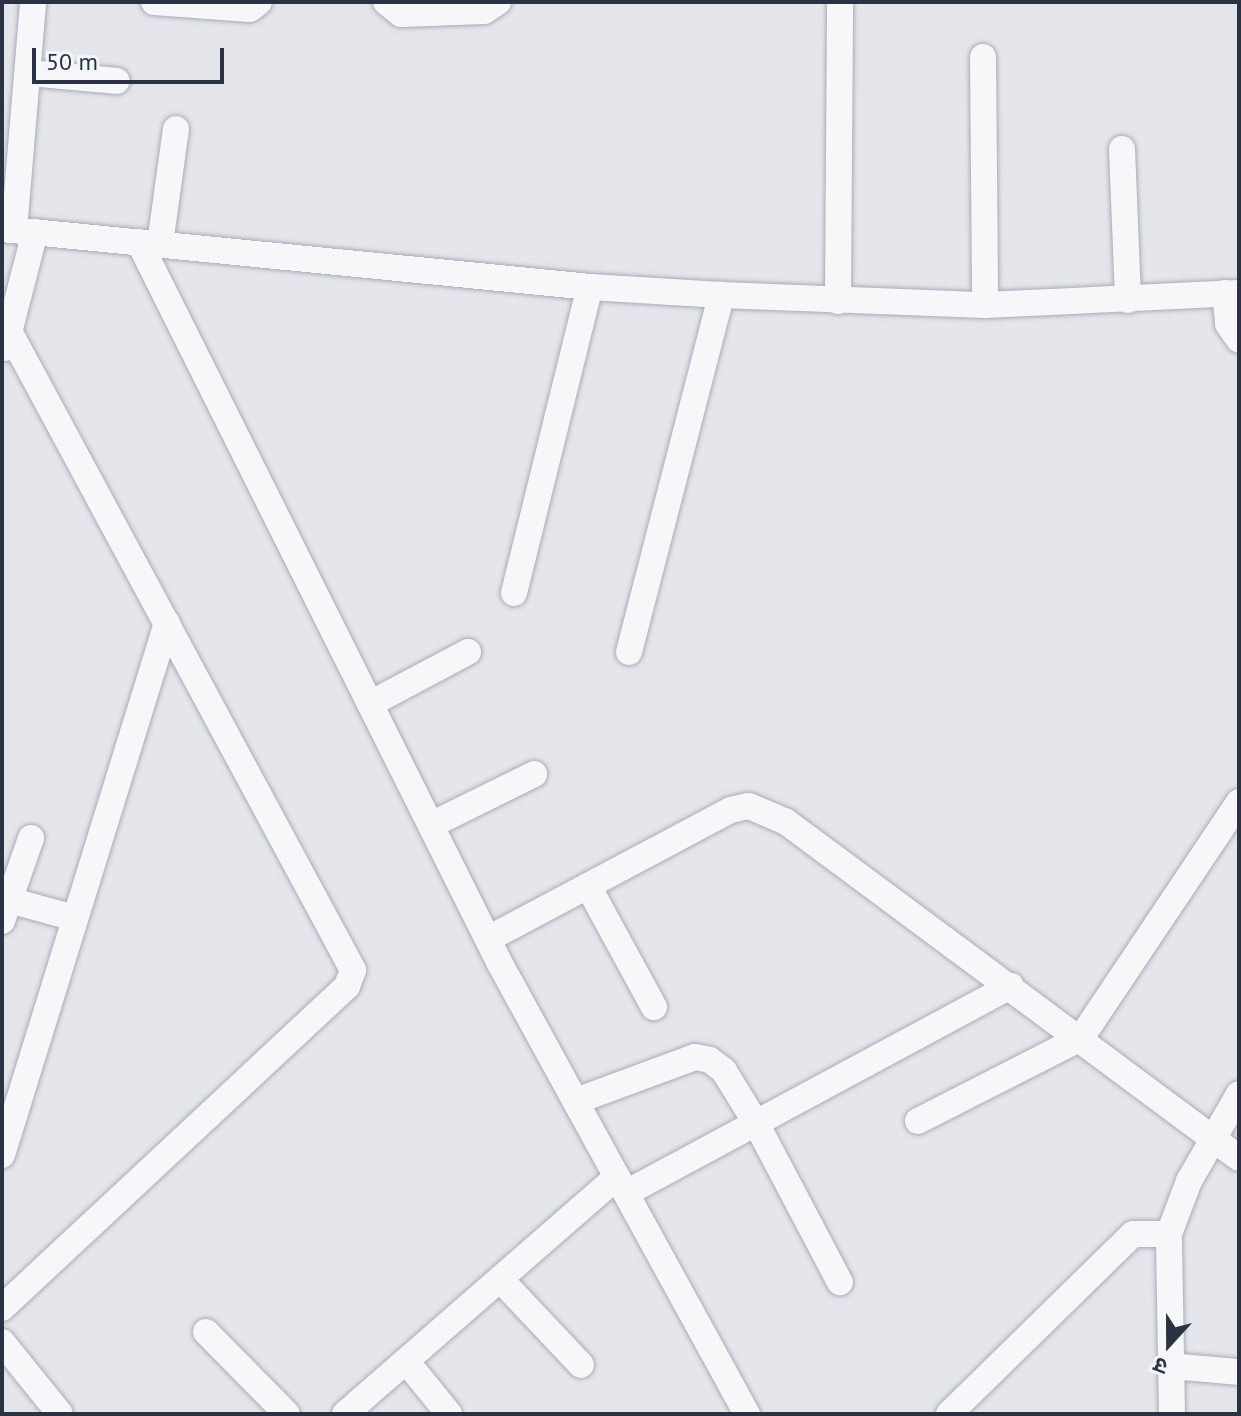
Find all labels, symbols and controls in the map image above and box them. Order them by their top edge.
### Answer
scale bar [36,32,228,82]
text: 50 m [46,46,98,77]
north arrow [1129,1304,1209,1384]
text: उ [1149,1351,1171,1382]

